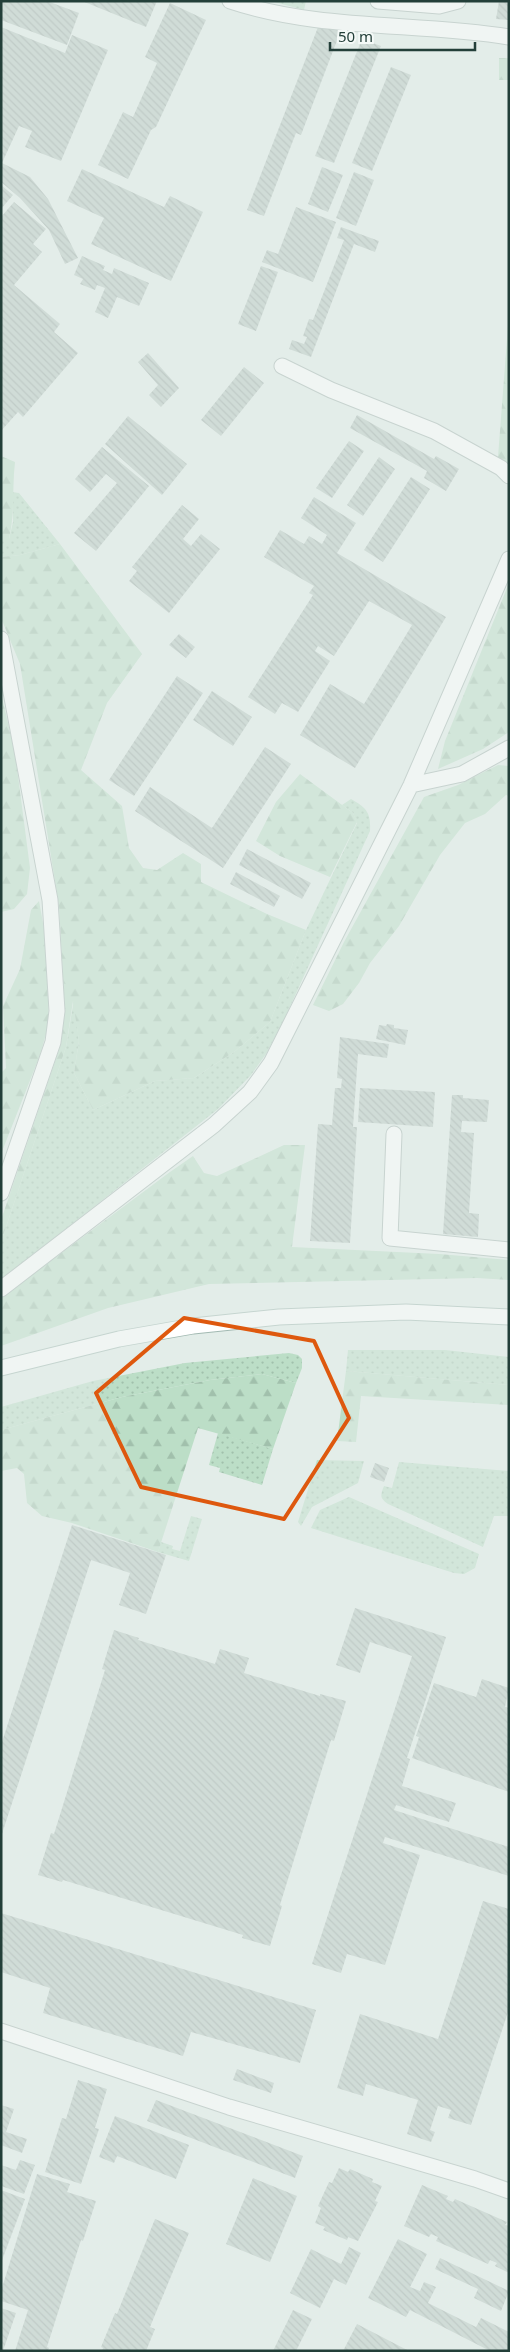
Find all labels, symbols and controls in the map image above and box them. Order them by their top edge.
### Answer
scale bar [330,20,475,52]
text: 50 m [338,26,373,46]

